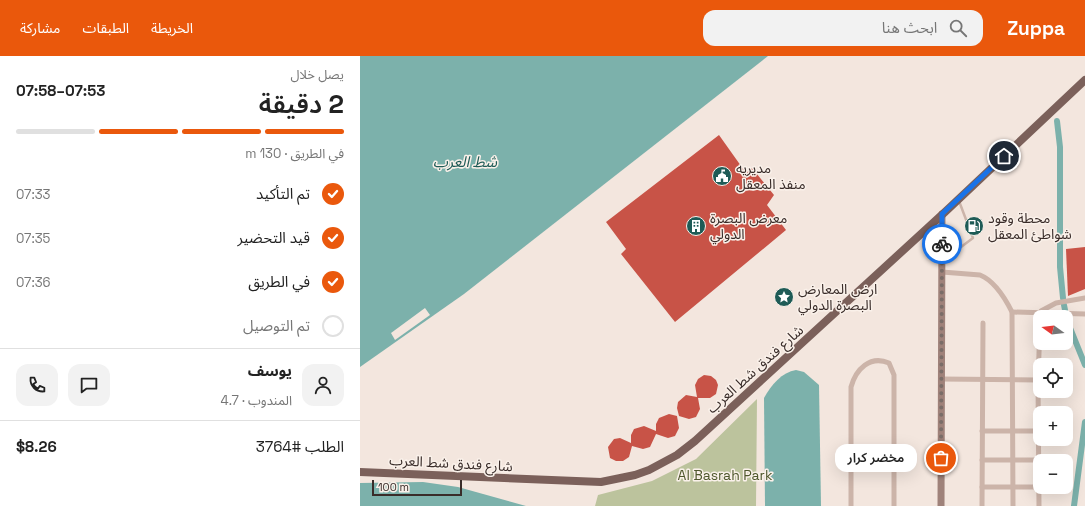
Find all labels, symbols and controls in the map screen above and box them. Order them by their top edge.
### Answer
search box [703,10,983,46]
text: Zuppa [1007,16,1065,41]
icon: search [947,17,969,39]
text: ابحث هنا [882,18,937,37]
text: مشاركة [20,19,60,37]
text: الطبقات [82,19,129,37]
text: الخريطة [151,19,193,37]
text: يصل خلال [290,66,344,83]
text: 07:53–07:58 [16,81,105,100]
text: 2 دقيقة [259,87,344,121]
pin [987,139,1021,173]
text: في الطريق · 130 m [245,145,344,162]
icon: home [993,145,1015,167]
water label: شط العرب [433,152,497,171]
place label: مديريه منفذ المعقل [736,159,806,193]
public building icon: مديريه منفذ المعقل [711,165,733,187]
icon: check [322,183,344,205]
text: تم التأكيد [256,184,310,203]
text: 07:33 [16,186,50,203]
place label: معرض البصرة الدولي [710,209,787,245]
place label: محطة وقود شواطئ المعقل [988,209,1072,243]
building icon: معرض البصرة الدولي [685,215,707,237]
fuel station icon: محطة وقود شواطئ المعقل [963,215,985,237]
courier [922,224,962,264]
icon: check [322,227,344,249]
text: قيد التحضير [237,228,310,247]
text: 07:35 [16,230,50,247]
icon: bike [931,233,953,255]
icon: check [322,271,344,293]
text: في الطريق [248,272,310,291]
text: 07:36 [16,274,51,291]
place label: ارض المعارض البصرة الدولي [798,280,877,316]
place icon: ارض المعارض البصرة الدولي [773,286,795,308]
north arrow [1033,310,1073,350]
map controls [1033,310,1073,494]
text: تم التوصيل [243,316,310,335]
street label: شارع فندق شط العرب [703,321,808,419]
button: locate [1033,358,1073,398]
text: يوسف [248,361,292,380]
button: phone [16,364,58,406]
button: chat [68,364,110,406]
button: person [302,364,344,406]
text: المندوب · 4.7 [221,392,292,409]
button: + [1033,406,1073,446]
text: $8.26 [16,437,57,456]
text: الطلب #3764 [256,437,344,456]
pin [924,441,958,475]
callout: مخضر كرار [835,444,917,472]
icon: bag [930,447,952,469]
text: مخضر كرار [848,449,904,466]
street label: شارع فندق شط العرب [389,451,513,477]
button: − [1033,454,1073,494]
park label: Al Basrah Park [678,466,773,484]
scale bar [372,478,462,497]
text: 100 m [378,480,409,494]

